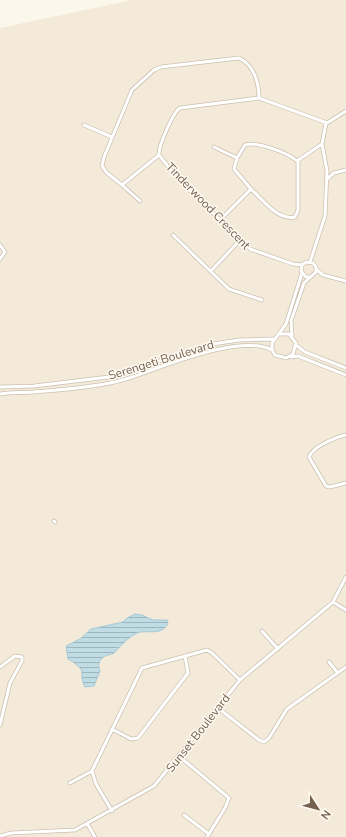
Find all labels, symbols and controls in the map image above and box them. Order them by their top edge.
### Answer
street label: Tinderwood Crescent [162,159,254,254]
street label: Serengeti Boulevard [106,336,216,384]
street label: Sunset Boulevard [162,691,234,775]
north arrow [298,789,338,829]
text: N [317,807,334,822]

